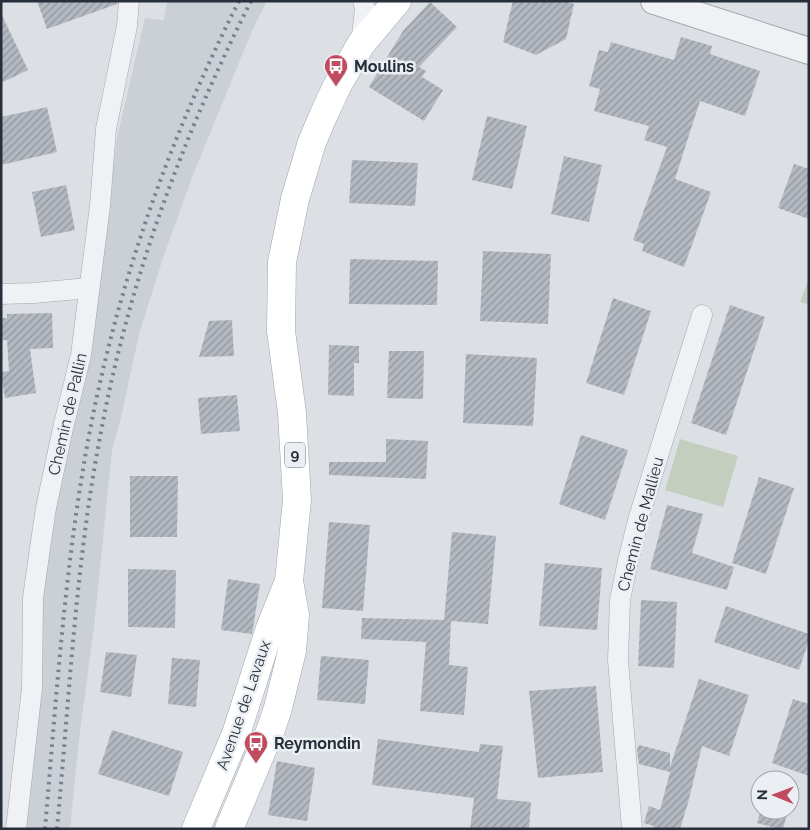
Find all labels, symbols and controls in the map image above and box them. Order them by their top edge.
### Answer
bus stop icon: Moulins [323,53,349,87]
place label: Moulins [354,57,414,76]
street label: Chemin de Pallin [44,351,91,477]
road number: 9 [285,442,305,468]
street label: Chemin de Mallieu [613,455,668,593]
street label: Avenue de Lavaux [212,638,275,773]
bus stop icon: Reymondin [243,730,269,764]
place label: Reymondin [274,734,361,753]
north arrow [750,770,800,820]
text: N [754,789,770,800]

